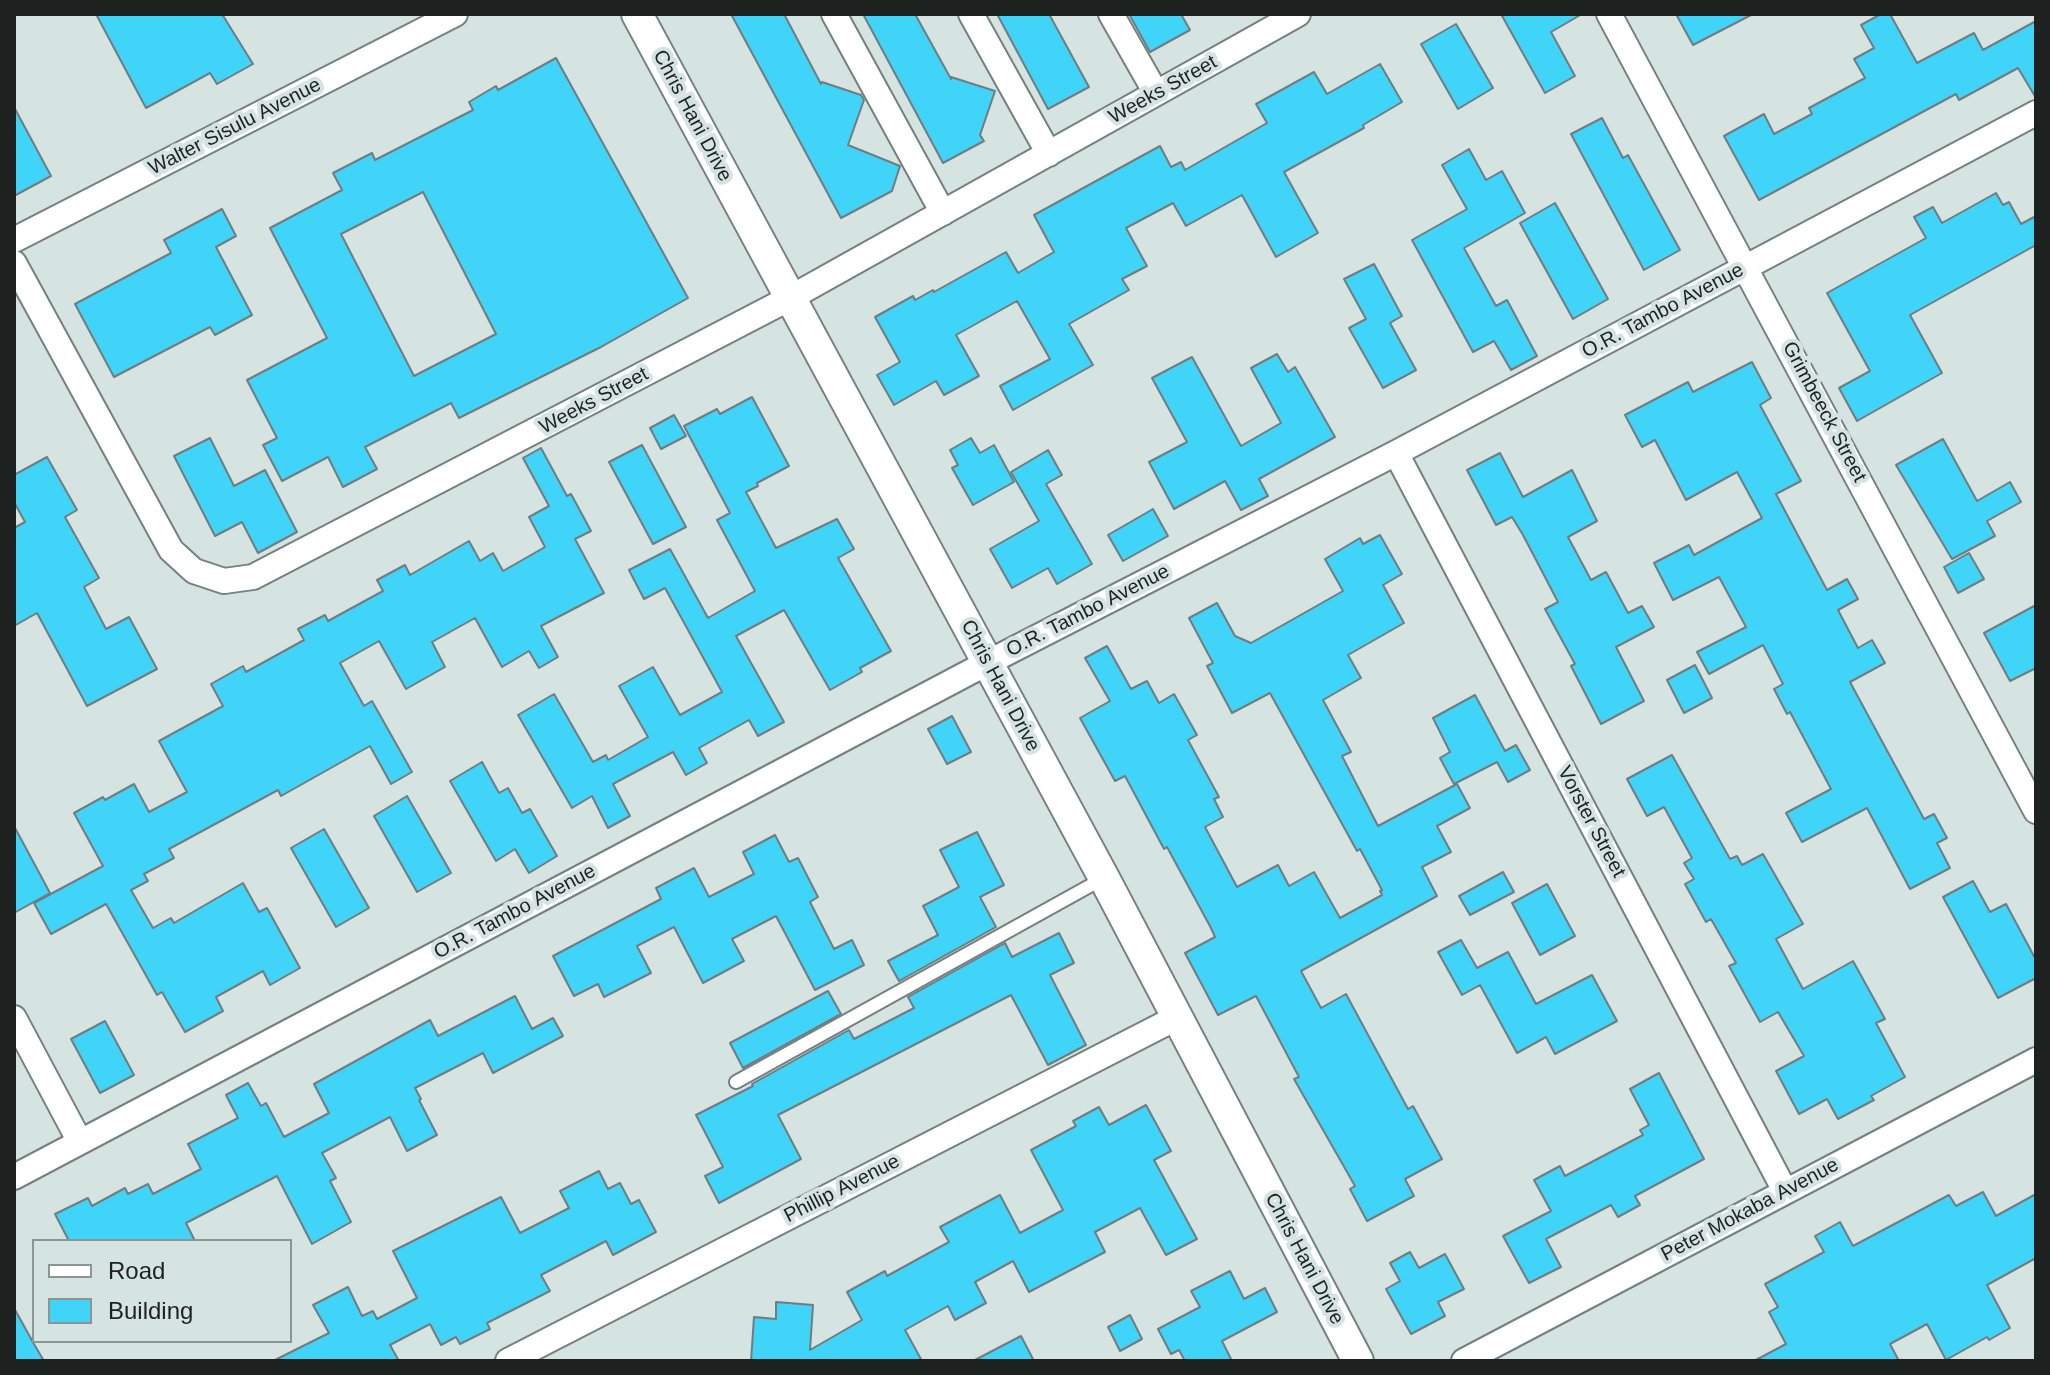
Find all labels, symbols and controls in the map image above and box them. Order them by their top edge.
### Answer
street label: Chris Hani Drive [647,46,737,186]
street label: Weeks Street [1105,50,1221,130]
street label: Walter Sisulu Avenue [145,73,325,181]
street label: O.R. Tambo Avenue [1578,258,1748,364]
street label: Grimbeeck Street [1777,338,1871,486]
street label: Weeks Street [536,362,652,440]
street label: O.R. Tambo Avenue [1002,560,1174,662]
street label: Chris Hani Drive [955,616,1045,756]
street label: Vorster Street [1552,762,1630,882]
street label: O.R. Tambo Avenue [430,859,600,965]
street label: Phillip Avenue [780,1150,904,1228]
street label: Peter Mokaba Avenue [1657,1153,1843,1267]
street label: Chris Hani Drive [1259,1189,1349,1329]
legend [32,1239,292,1343]
text: Road [108,1257,165,1284]
text: Building [108,1297,193,1324]

